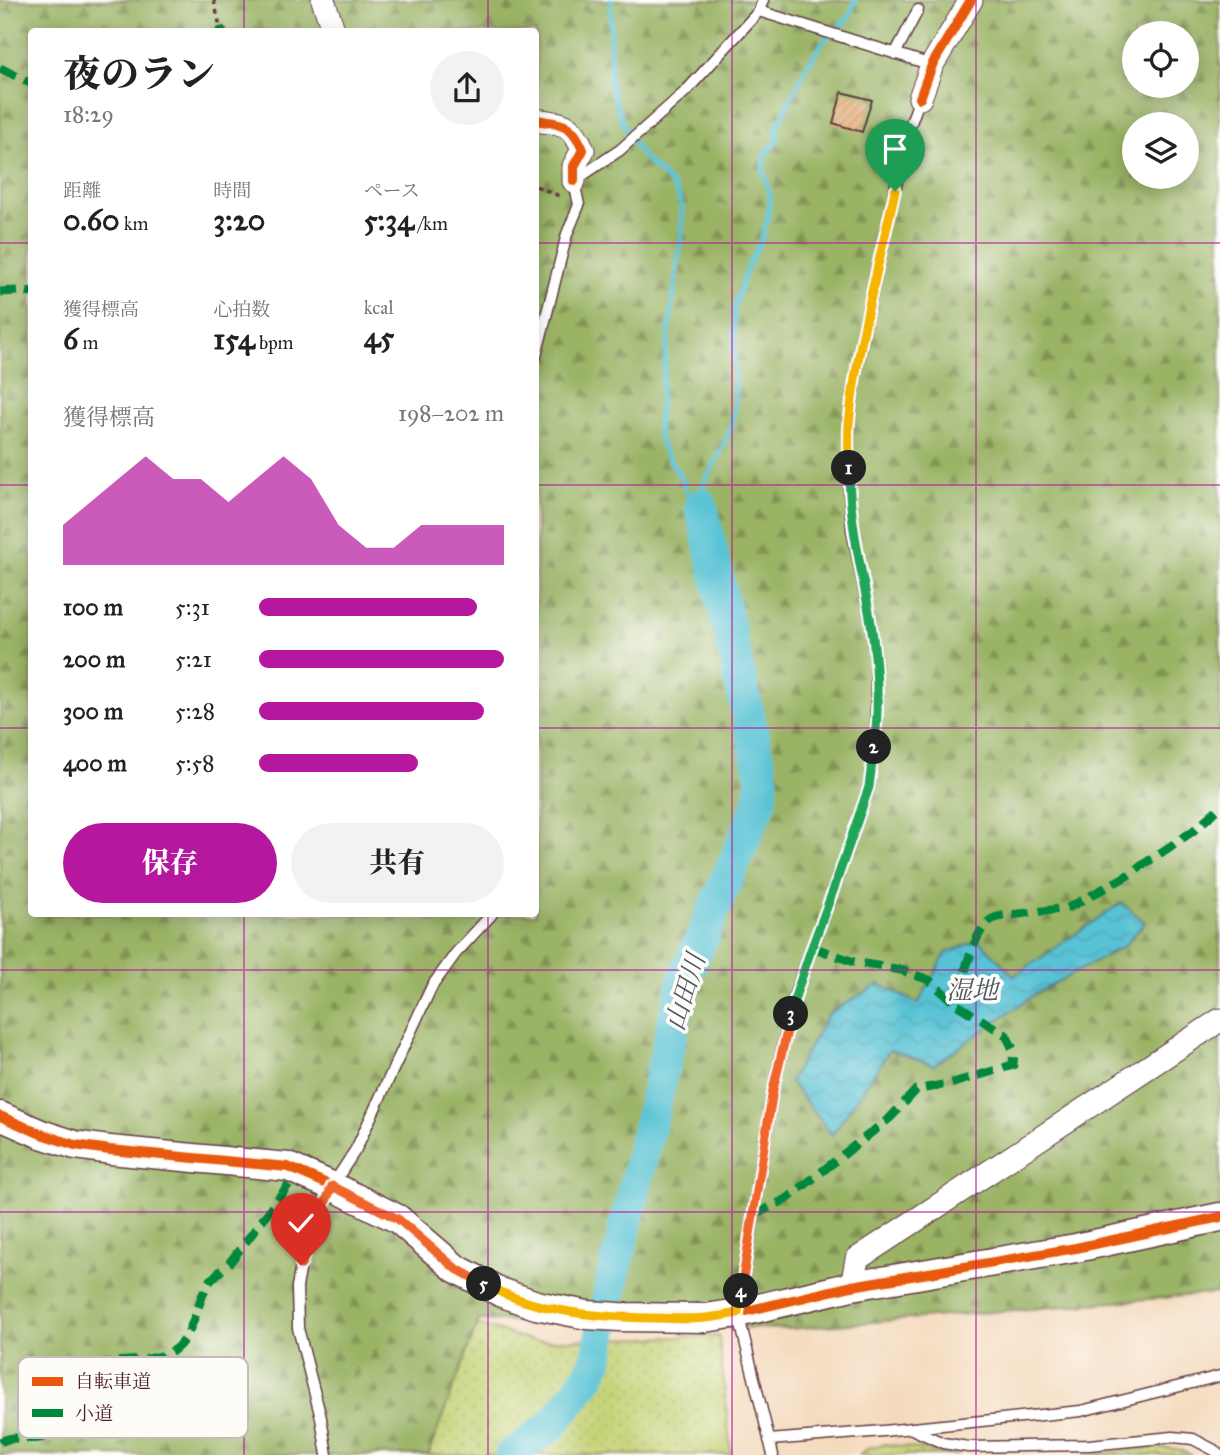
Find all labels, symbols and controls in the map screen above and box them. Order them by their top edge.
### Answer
map controls [1122,21,1199,189]
button: locate [1122,21,1199,98]
text: 夜のラン [63,51,215,97]
button: share [430,51,504,125]
text: 18:29 [63,100,114,128]
button: layers [1122,112,1199,189]
pin [865,119,925,191]
icon: arrive [876,130,914,168]
text: 距離 [63,179,101,202]
text: 時間 [213,179,251,202]
text: ペース [364,179,420,202]
text: 0.60 [63,202,120,238]
text: 3:20 [213,202,265,238]
text: 5:34 [364,202,414,238]
text: km [120,212,148,235]
text: /km [414,212,448,235]
text: kcal [364,296,394,319]
text: 獲得標高 [63,298,139,321]
text: 心拍数 [213,298,270,321]
text: 45 [364,319,394,355]
text: 6 [63,321,78,357]
text: 154 [213,321,255,357]
text: m [78,331,98,354]
text: bpm [255,331,294,354]
text: 198–202 m [398,399,504,427]
text: 獲得標高 [63,403,155,431]
pin: 1 [832,450,866,486]
text: 1 [845,456,852,479]
text: 100 m [63,593,123,621]
text: 5:31 [175,593,210,621]
text: 200 m [63,645,125,673]
text: 5:21 [175,645,212,673]
text: 300 m [63,697,123,725]
text: 5:28 [175,697,215,725]
pin: 2 [856,730,892,764]
text: 2 [869,735,878,758]
text: 400 m [63,749,127,777]
text: 5:58 [175,749,214,777]
button: 保存 [63,823,277,903]
button: 共有 [291,823,504,903]
water label: 山田川 [658,947,713,1034]
water label: 湿地 [946,974,1001,1006]
pin: 3 [774,996,808,1032]
text: 3 [787,1002,794,1025]
pin [271,1193,331,1265]
icon: check [282,1204,320,1242]
pin: 5 [466,1266,502,1302]
text: 5 [479,1272,488,1295]
pin: 4 [724,1274,758,1308]
text: 4 [735,1279,746,1302]
legend [18,1357,248,1438]
text: 自転車道 [75,1370,151,1393]
text: 小道 [75,1402,113,1425]

